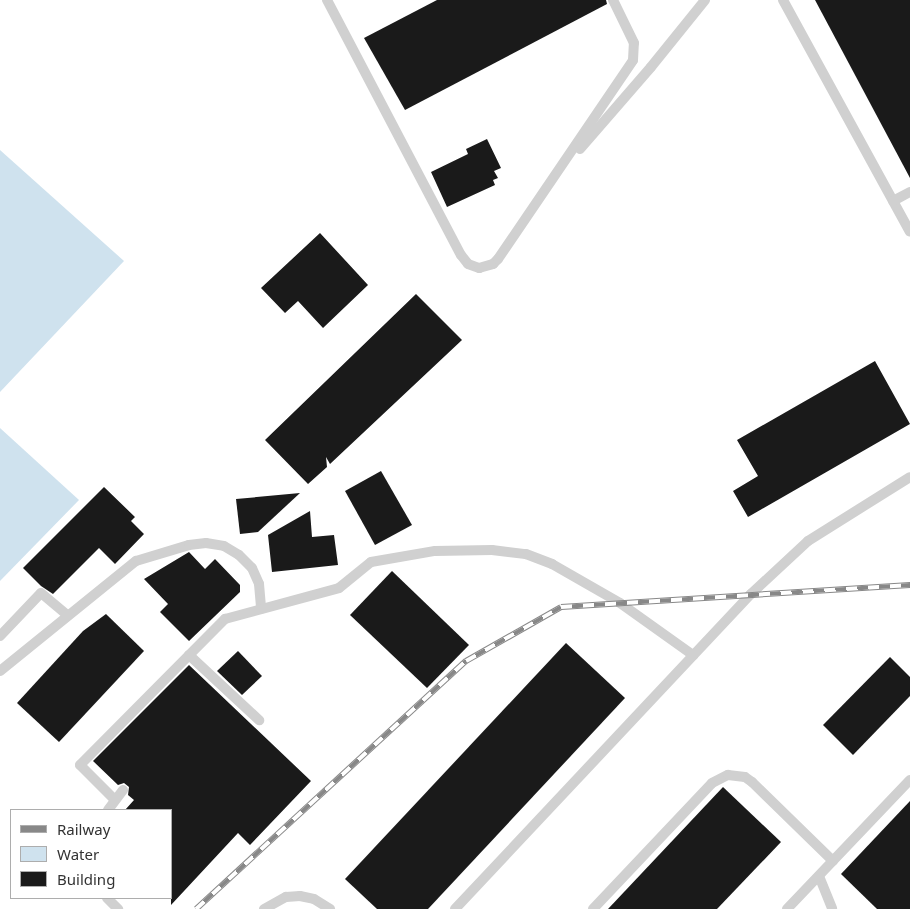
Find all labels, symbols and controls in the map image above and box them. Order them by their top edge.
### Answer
legend [10,809,172,899]
text: Railway [57,819,110,839]
text: Water [57,844,99,864]
text: Building [57,869,115,889]

